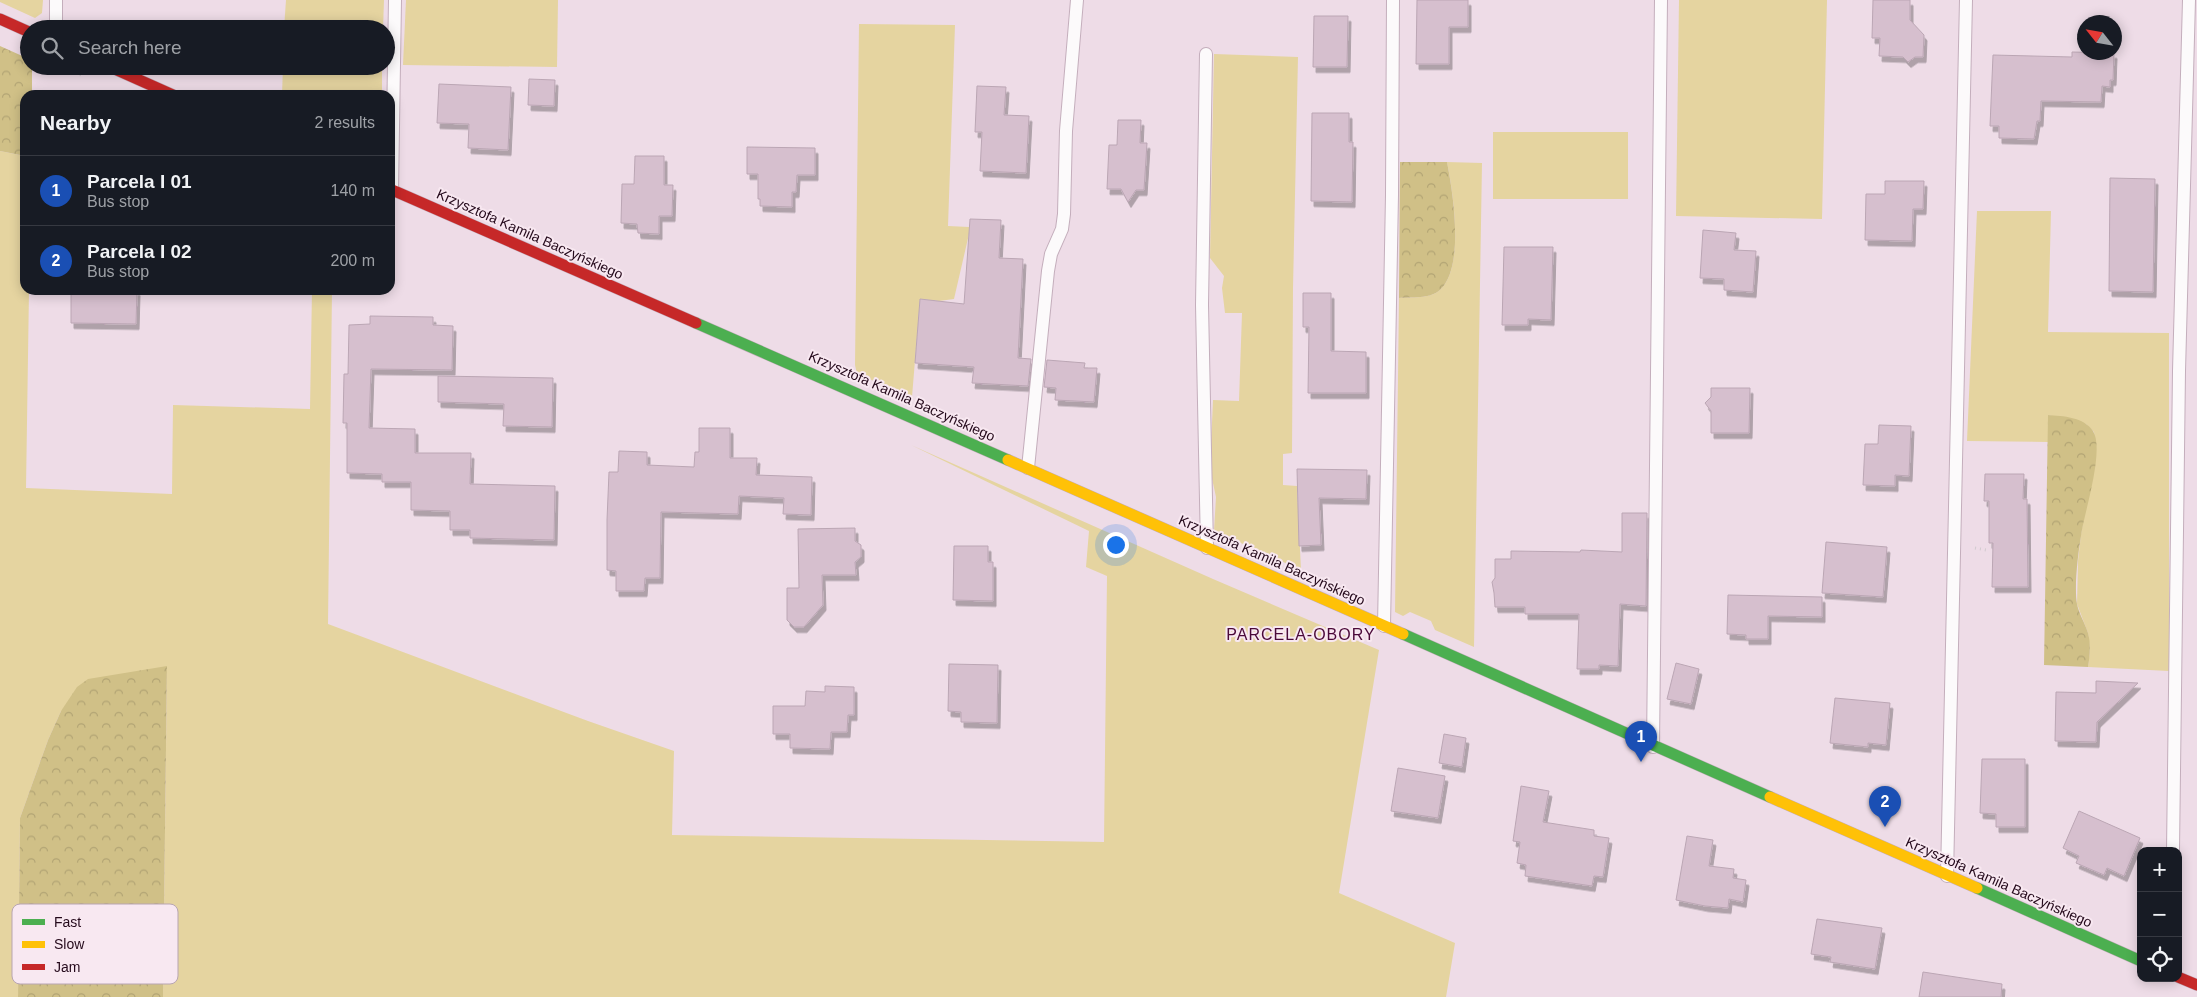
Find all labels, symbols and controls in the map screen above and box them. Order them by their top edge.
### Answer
north arrow [2077,15,2122,60]
search box [20,20,395,75]
icon: search [38,34,66,62]
text: Search here [78,37,182,58]
text: Nearby [40,111,111,134]
text: 2 results [315,114,375,131]
text: Parcela I 01 [87,171,192,192]
text: 1 [52,182,60,199]
text: 140 m [331,182,375,199]
street label: Krzysztofa Kamila Baczyńskiego [434,186,626,283]
text: Bus stop [87,193,149,210]
text: Parcela I 02 [87,241,192,262]
text: 2 [52,252,60,269]
text: 200 m [331,252,375,269]
text: Bus stop [87,263,149,280]
street label: Krzysztofa Kamila Baczyńskiego [806,348,998,445]
street label: Krzysztofa Kamila Baczyńskiego [1176,512,1368,609]
your location [1103,532,1129,558]
district label: PARCELA-OBORY [1226,626,1376,643]
pin: 1 [1625,721,1657,762]
pin: 2 [1869,786,1901,827]
street label: Krzysztofa Kamila Baczyńskiego [1903,834,2095,931]
map controls [2137,847,2182,982]
button: + [2137,847,2182,892]
button: − [2137,892,2182,937]
legend [12,904,178,984]
text: Fast [54,914,81,930]
text: Slow [54,936,85,952]
button: locate [2137,937,2182,982]
text: Jam [54,959,80,975]

